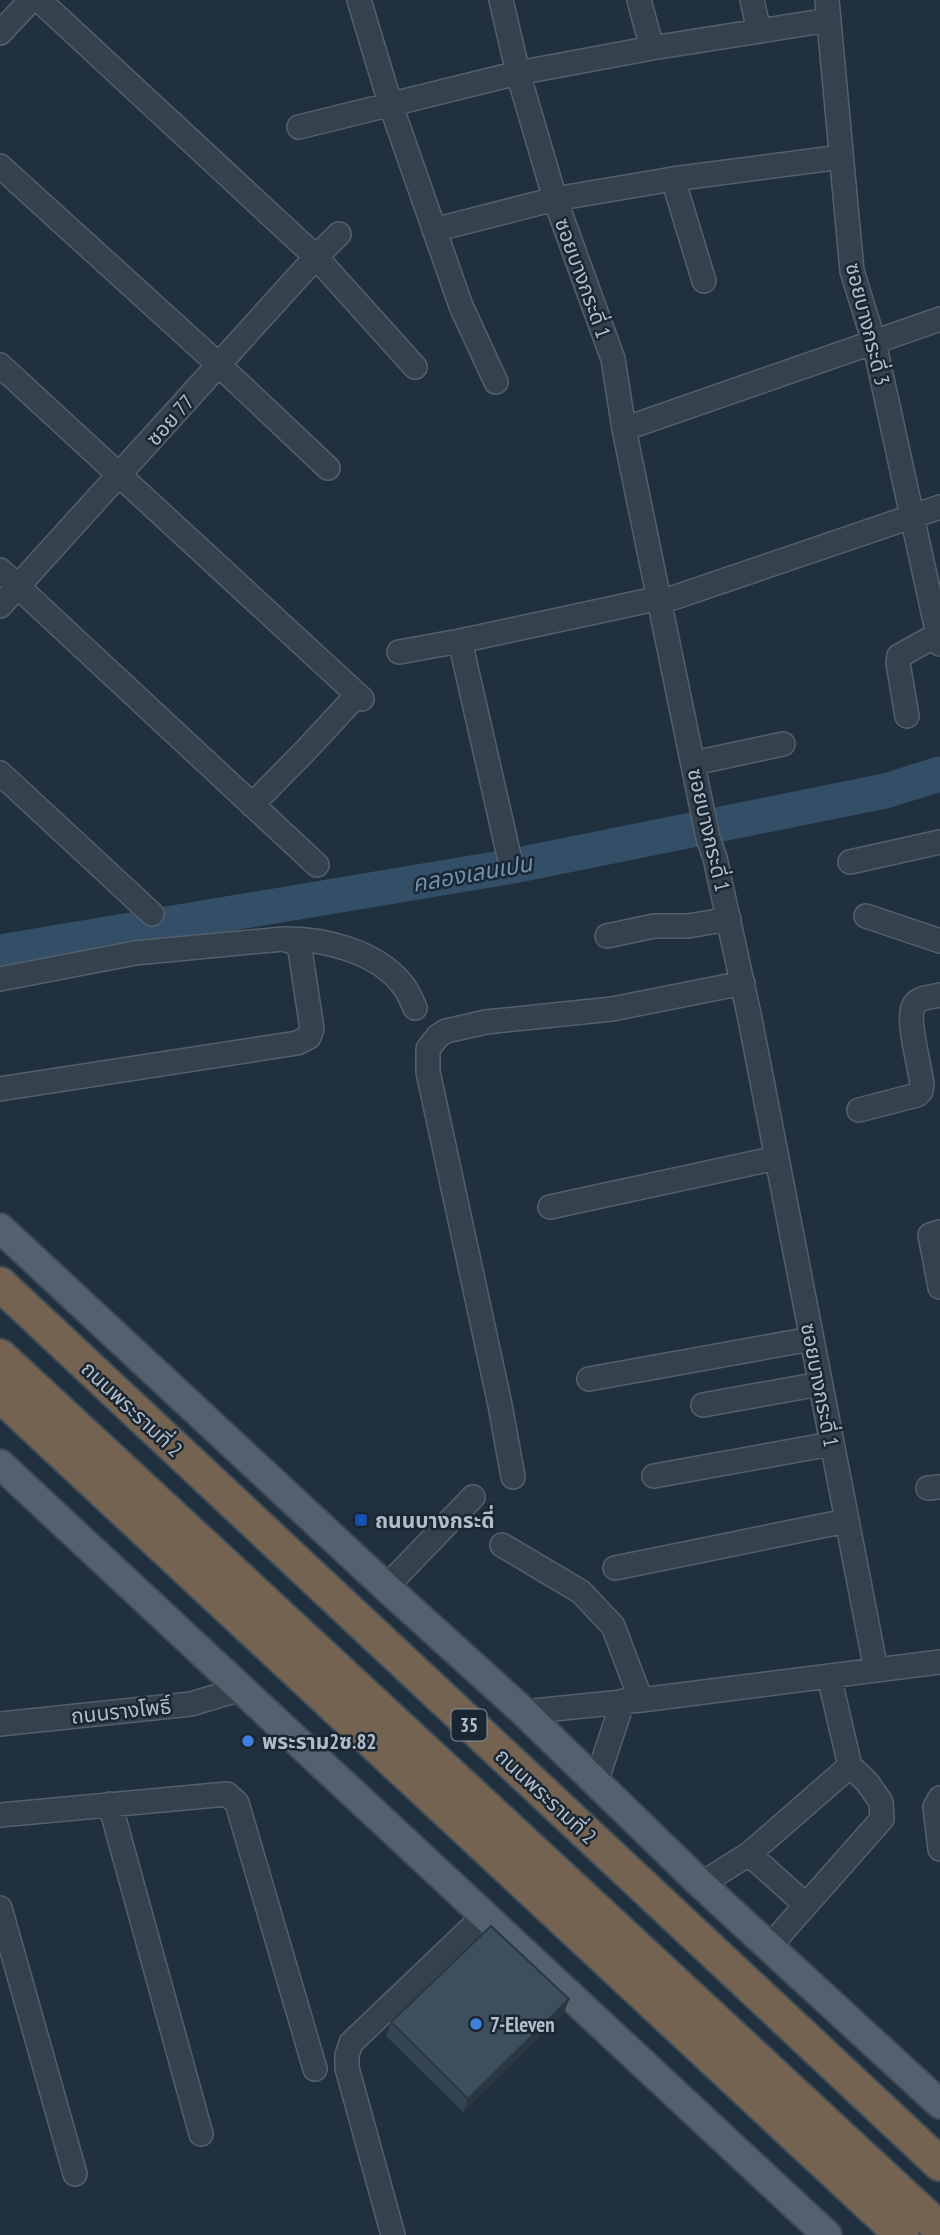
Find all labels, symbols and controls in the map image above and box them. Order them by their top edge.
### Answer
street label: ซอยบางกระดี่ 1 [549,214,618,342]
street label: ซอยบางกระดี่ 3 [840,260,897,388]
street label: ซอย 77 [140,389,200,451]
street label: ซอยบางกระดี่ 1 [682,766,737,894]
water label: คลองเลนเปน [410,848,536,898]
street label: ซอยบางกระดี่ 1 [795,1321,846,1449]
street label: ถนนพระรามที่ 2 [76,1355,189,1463]
place label: ถนนบางกระดี่ [375,1505,495,1534]
marker: ถนนบางกระดี่ [353,1512,369,1528]
street label: ถนนรางโพธิ์ [70,1692,173,1730]
road number: 35 [452,1709,486,1740]
place label: พระราม2ซ.82 [262,1728,376,1755]
marker: พระราม2ซ.82 [240,1733,256,1749]
street label: ถนนพระรามที่ 2 [490,1742,603,1850]
place label: 7-Eleven [490,2011,555,2038]
marker: 7-Eleven [468,2016,484,2032]

